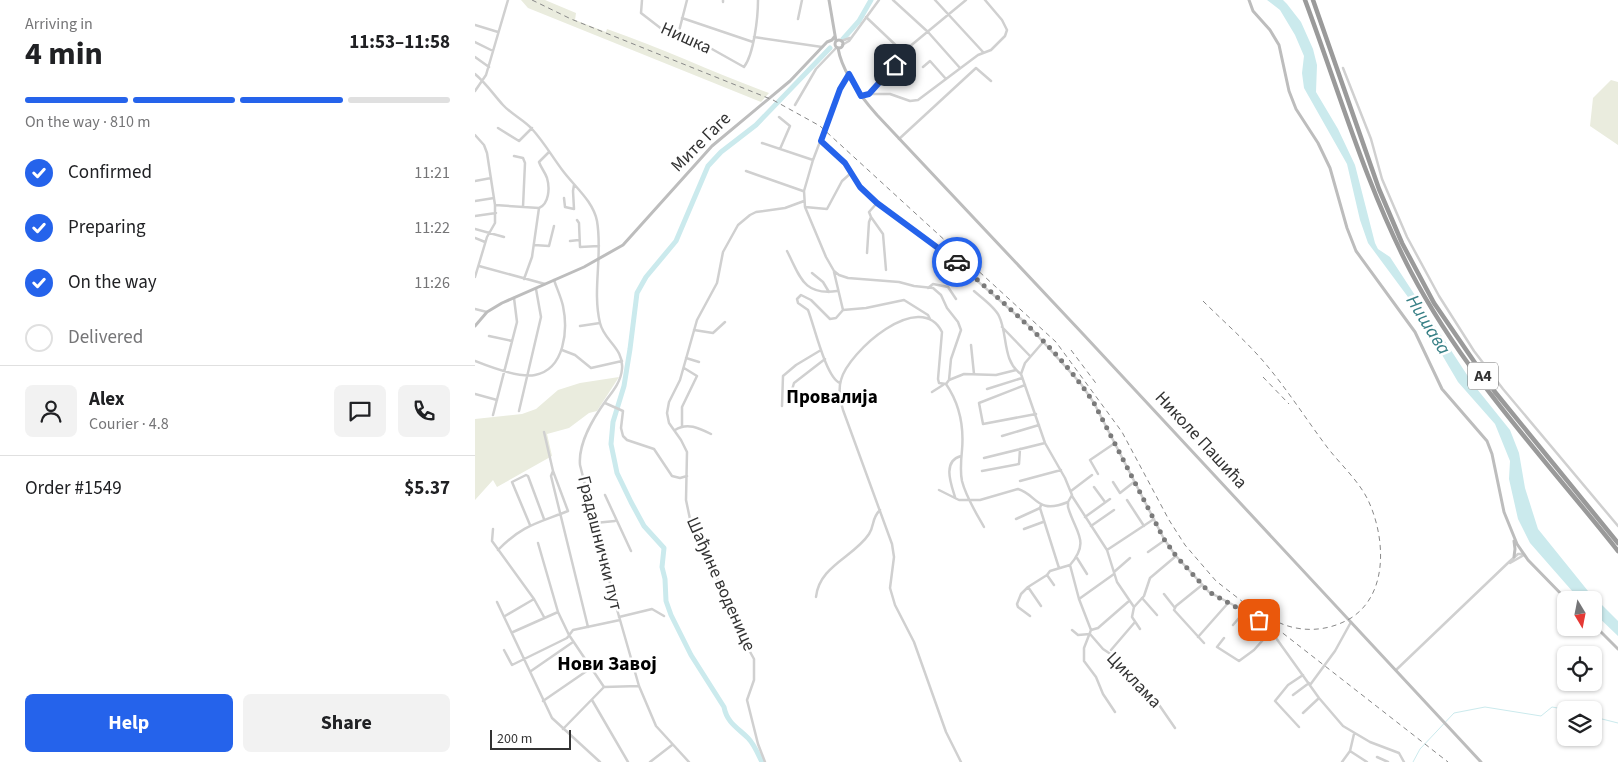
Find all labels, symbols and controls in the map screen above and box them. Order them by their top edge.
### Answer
text: Arriving in [25,13,93,35]
street label: Нишка [657,16,715,60]
text: 11:53–11:58 [349,29,450,56]
text: 4 min [25,31,103,77]
pin [874,44,916,86]
icon: home [881,51,909,79]
street label: Мите Гаге [665,106,737,178]
text: On the way · 810 m [25,111,150,133]
icon: check [25,159,53,187]
text: Confirmed [68,159,152,186]
text: 11:21 [414,162,450,184]
icon: check [25,214,53,242]
text: Preparing [68,214,146,241]
text: 11:22 [414,217,450,239]
courier [932,237,982,287]
icon: car [943,248,971,276]
icon: check [25,269,53,297]
text: On the way [68,269,157,296]
text: 11:26 [414,272,450,294]
water label: Нишава [1399,290,1457,360]
text: Delivered [68,324,143,351]
road number: A4 [1468,362,1498,390]
district label: Провалија [786,384,878,411]
button: person [25,385,77,437]
button: chat [334,385,386,437]
button: phone [398,385,450,437]
text: Alex [89,386,125,413]
street label: Николе Пашића [1149,386,1253,494]
text: Courier · 4.8 [89,413,169,435]
street label: Градашнички пут [571,473,629,613]
text: Order #1549 [25,475,122,502]
text: $5.37 [404,475,450,502]
street label: Шађине воденице [680,513,762,655]
north arrow [1557,591,1603,636]
map controls [1557,591,1602,746]
pin [1238,599,1280,641]
icon: bag [1245,606,1273,634]
street label: Циклама [1101,646,1167,714]
button: locate [1557,646,1602,691]
district label: Нови Завој [557,650,657,678]
button: Help [25,694,233,752]
button: Share [243,694,450,752]
button: layers [1557,701,1602,746]
scale bar [490,727,571,750]
text: 200 m [497,729,532,749]

